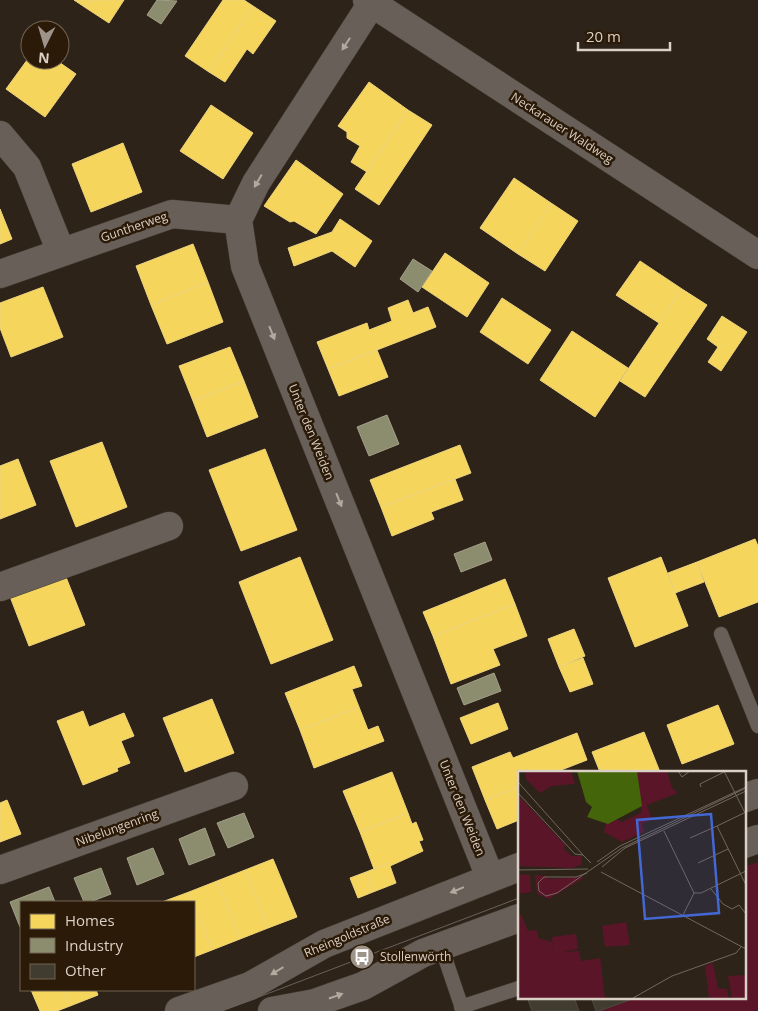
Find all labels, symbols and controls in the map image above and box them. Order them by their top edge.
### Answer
north arrow [20,20,70,70]
scale bar [578,20,670,52]
text: 20 m [586,26,621,46]
one-way arrow [341,38,350,51]
text: N [37,48,50,68]
street label: Neckarauer Waldweg [508,88,617,167]
one-way arrow [253,174,262,188]
street label: Guntherweg [98,207,170,246]
one-way arrow [268,326,276,341]
street label: Unter den Weiden [284,381,338,482]
one-way arrow [335,493,343,508]
street label: Unter den Weiden [435,757,489,858]
inset map [518,771,746,998]
street label: Nibelungenring [73,805,161,850]
one-way arrow [450,887,464,895]
legend [20,901,195,991]
text: Homes [65,910,115,930]
street label: Rheingoldstraße [301,910,393,961]
text: Industry [65,935,123,955]
bus stop icon: Stollenwörth [349,944,375,970]
place label: Stollenwörth [380,948,451,965]
text: Other [65,960,106,980]
one-way arrow [271,966,284,975]
one-way arrow [329,992,344,1000]

